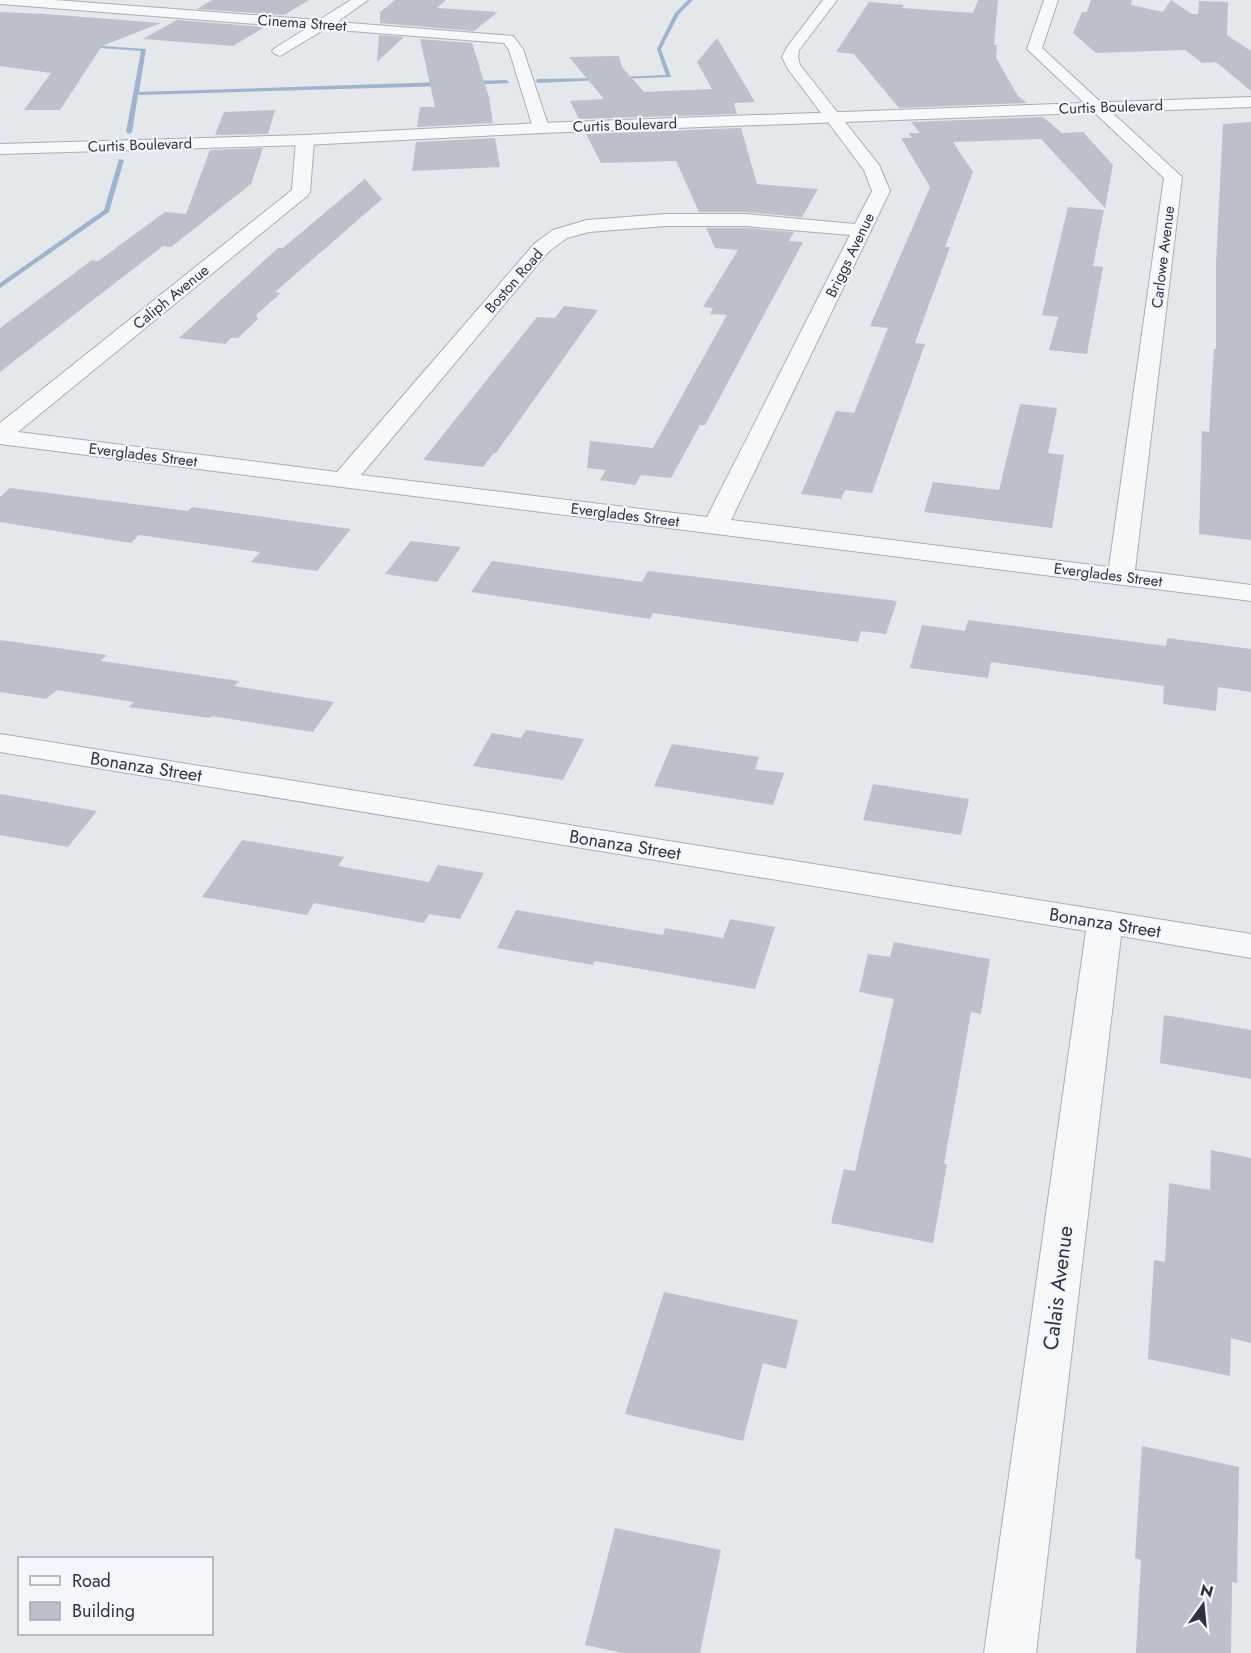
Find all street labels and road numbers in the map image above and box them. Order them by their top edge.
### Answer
street label: Cinema Street [257,9,348,37]
street label: Curtis Boulevard [1059,94,1163,120]
street label: Curtis Boulevard [573,112,677,138]
street label: Curtis Boulevard [88,132,192,158]
street label: Carlowe Avenue [1146,204,1180,309]
street label: Briggs Avenue [820,209,880,301]
street label: Boston Road [480,244,548,318]
street label: Caliph Avenue [128,259,214,335]
street label: Everglades Street [88,437,199,473]
street label: Everglades Street [570,497,681,533]
street label: Everglades Street [1053,557,1164,593]
street label: Bonanza Street [88,745,204,789]
street label: Bonanza Street [567,823,683,867]
street label: Bonanza Street [1047,901,1163,945]
street label: Calais Avenue [1035,1224,1081,1352]

